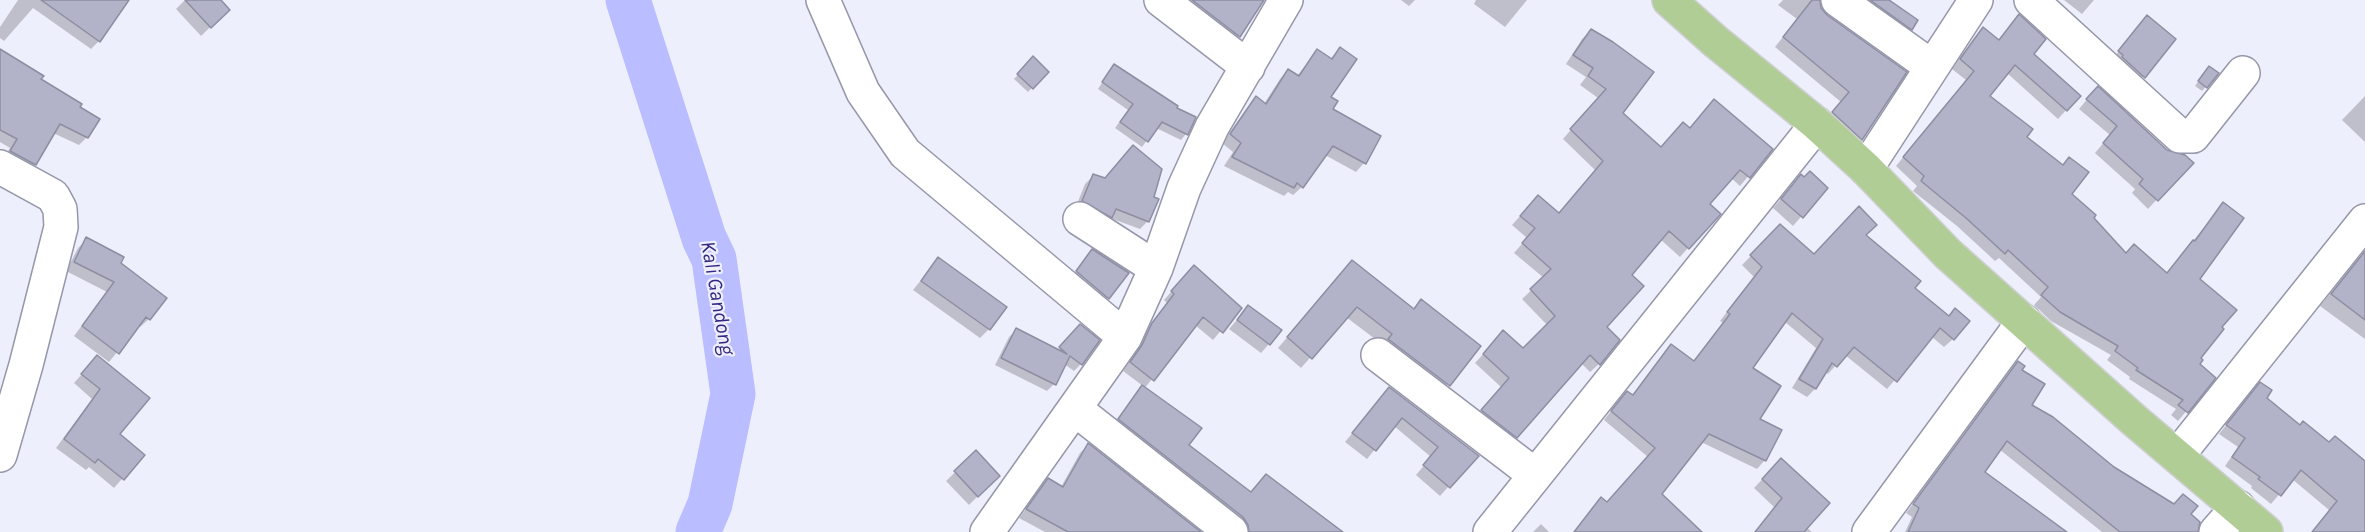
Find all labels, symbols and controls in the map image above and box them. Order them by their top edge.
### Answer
water label: Kali Gandong [695,239,739,357]

